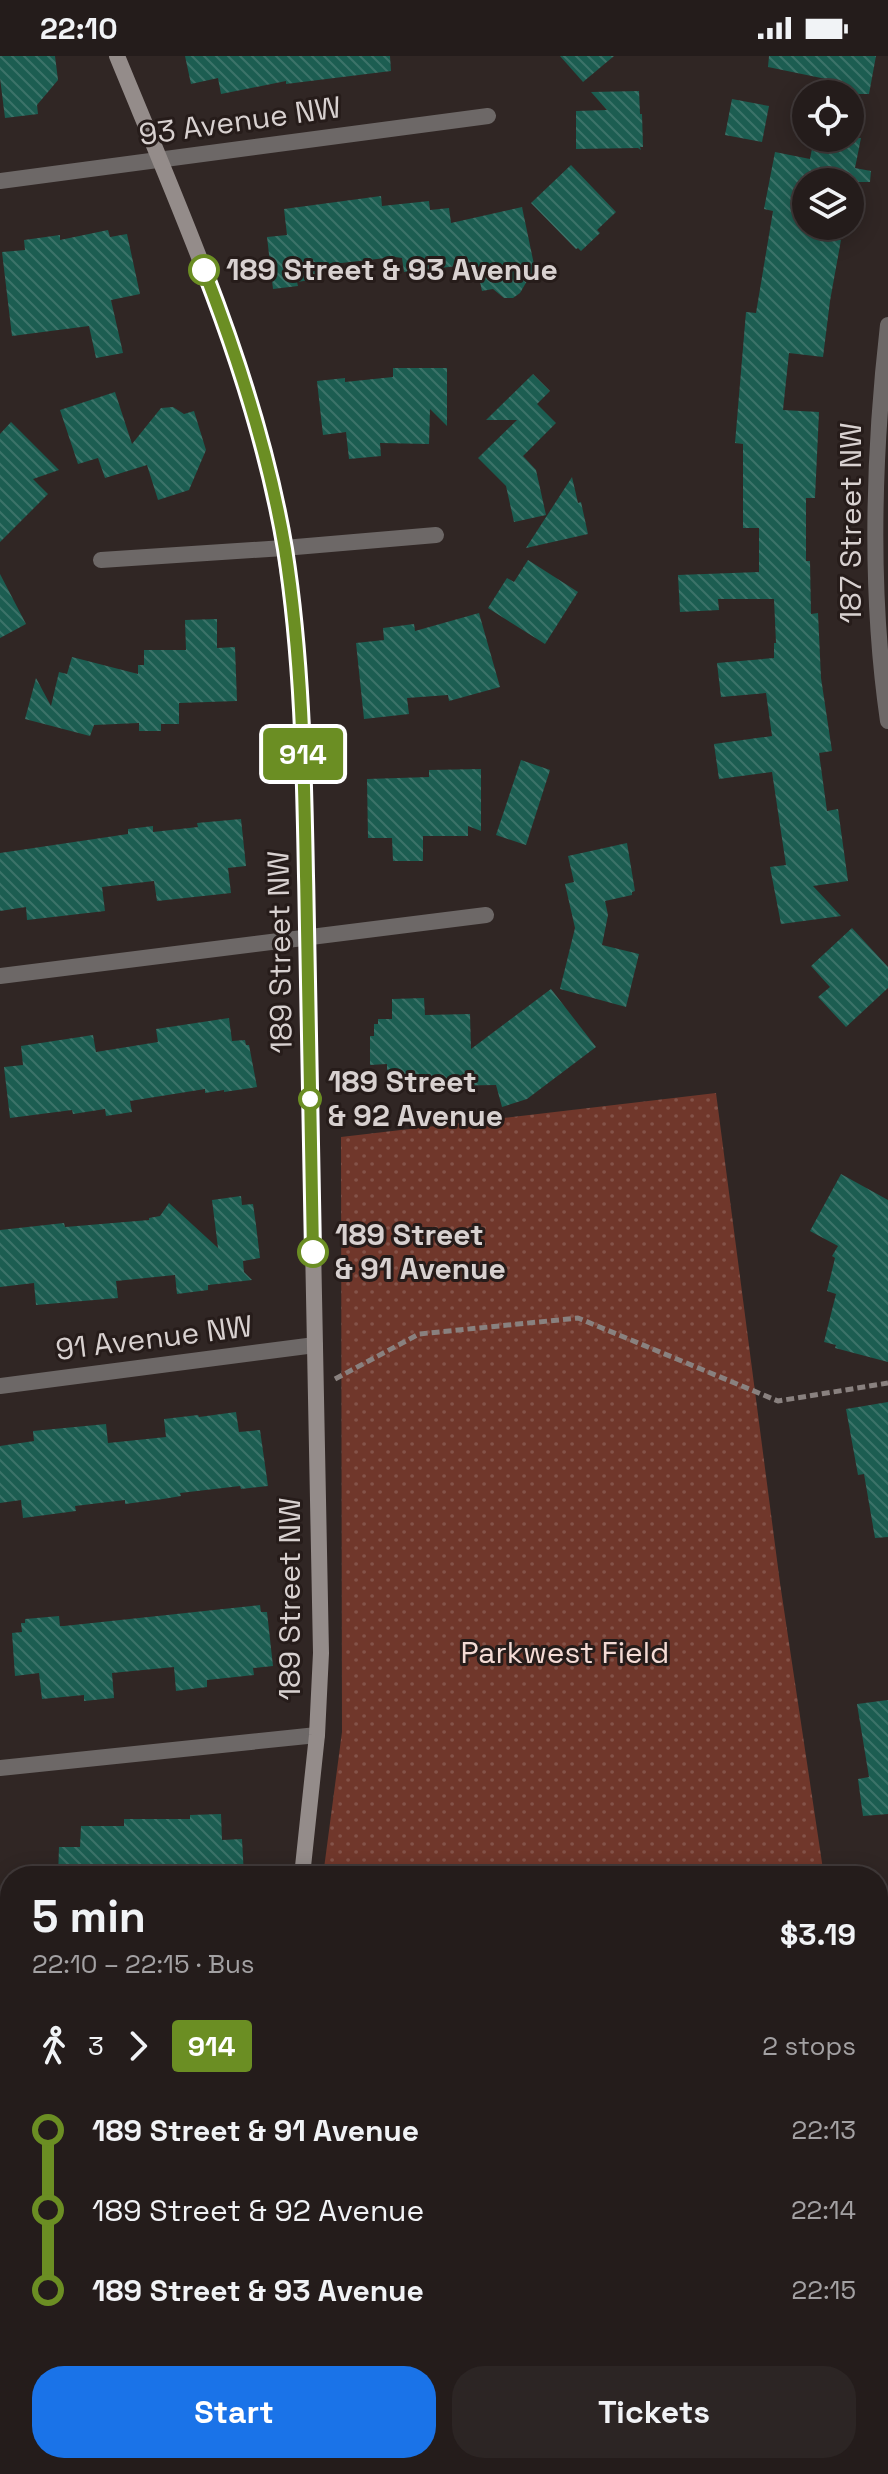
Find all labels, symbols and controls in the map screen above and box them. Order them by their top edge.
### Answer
text: 22:10 [40,9,118,48]
map controls [792,80,864,240]
button: locate [792,80,864,152]
street label: 93 Avenue NW [136,87,343,154]
button: layers [792,168,864,240]
place label: 189 Street & 93 Avenue [226,250,558,289]
marker: 189 Street & 93 Avenue [189,255,219,285]
street label: 187 Street NW [831,422,870,624]
line badge: 914 [257,728,349,780]
text: 914 [279,736,327,772]
street label: 189 Street NW [258,850,301,1054]
place label: 189 Street & 92 Avenue [328,1062,503,1135]
marker: 189 Street & 92 Avenue [299,1088,321,1110]
place label: 189 Street & 91 Avenue [335,1215,506,1288]
marker: 189 Street & 91 Avenue [298,1237,328,1267]
street label: 91 Avenue NW [53,1306,255,1369]
street label: 189 Street NW [270,1498,309,1700]
park label: Parkwest Field [461,1633,669,1672]
text: 5 min [32,1889,146,1945]
text: $3.19 [780,1915,856,1954]
text: 22:10 – 22:15 · Bus [32,1947,255,1981]
icon: walk [32,2024,76,2068]
icon: forward [116,2024,160,2068]
text: 914 [188,2028,236,2064]
text: 3 [88,2029,104,2063]
text: 2 stops [762,2029,856,2063]
text: 189 Street & 91 Avenue [92,2111,419,2150]
text: 22:13 [791,2113,856,2147]
text: 189 Street & 92 Avenue [92,2191,424,2230]
text: 22:14 [791,2193,856,2227]
text: 189 Street & 93 Avenue [92,2271,424,2310]
text: 22:15 [792,2273,856,2307]
button: Start [32,2366,436,2458]
button: Tickets [452,2366,856,2458]

